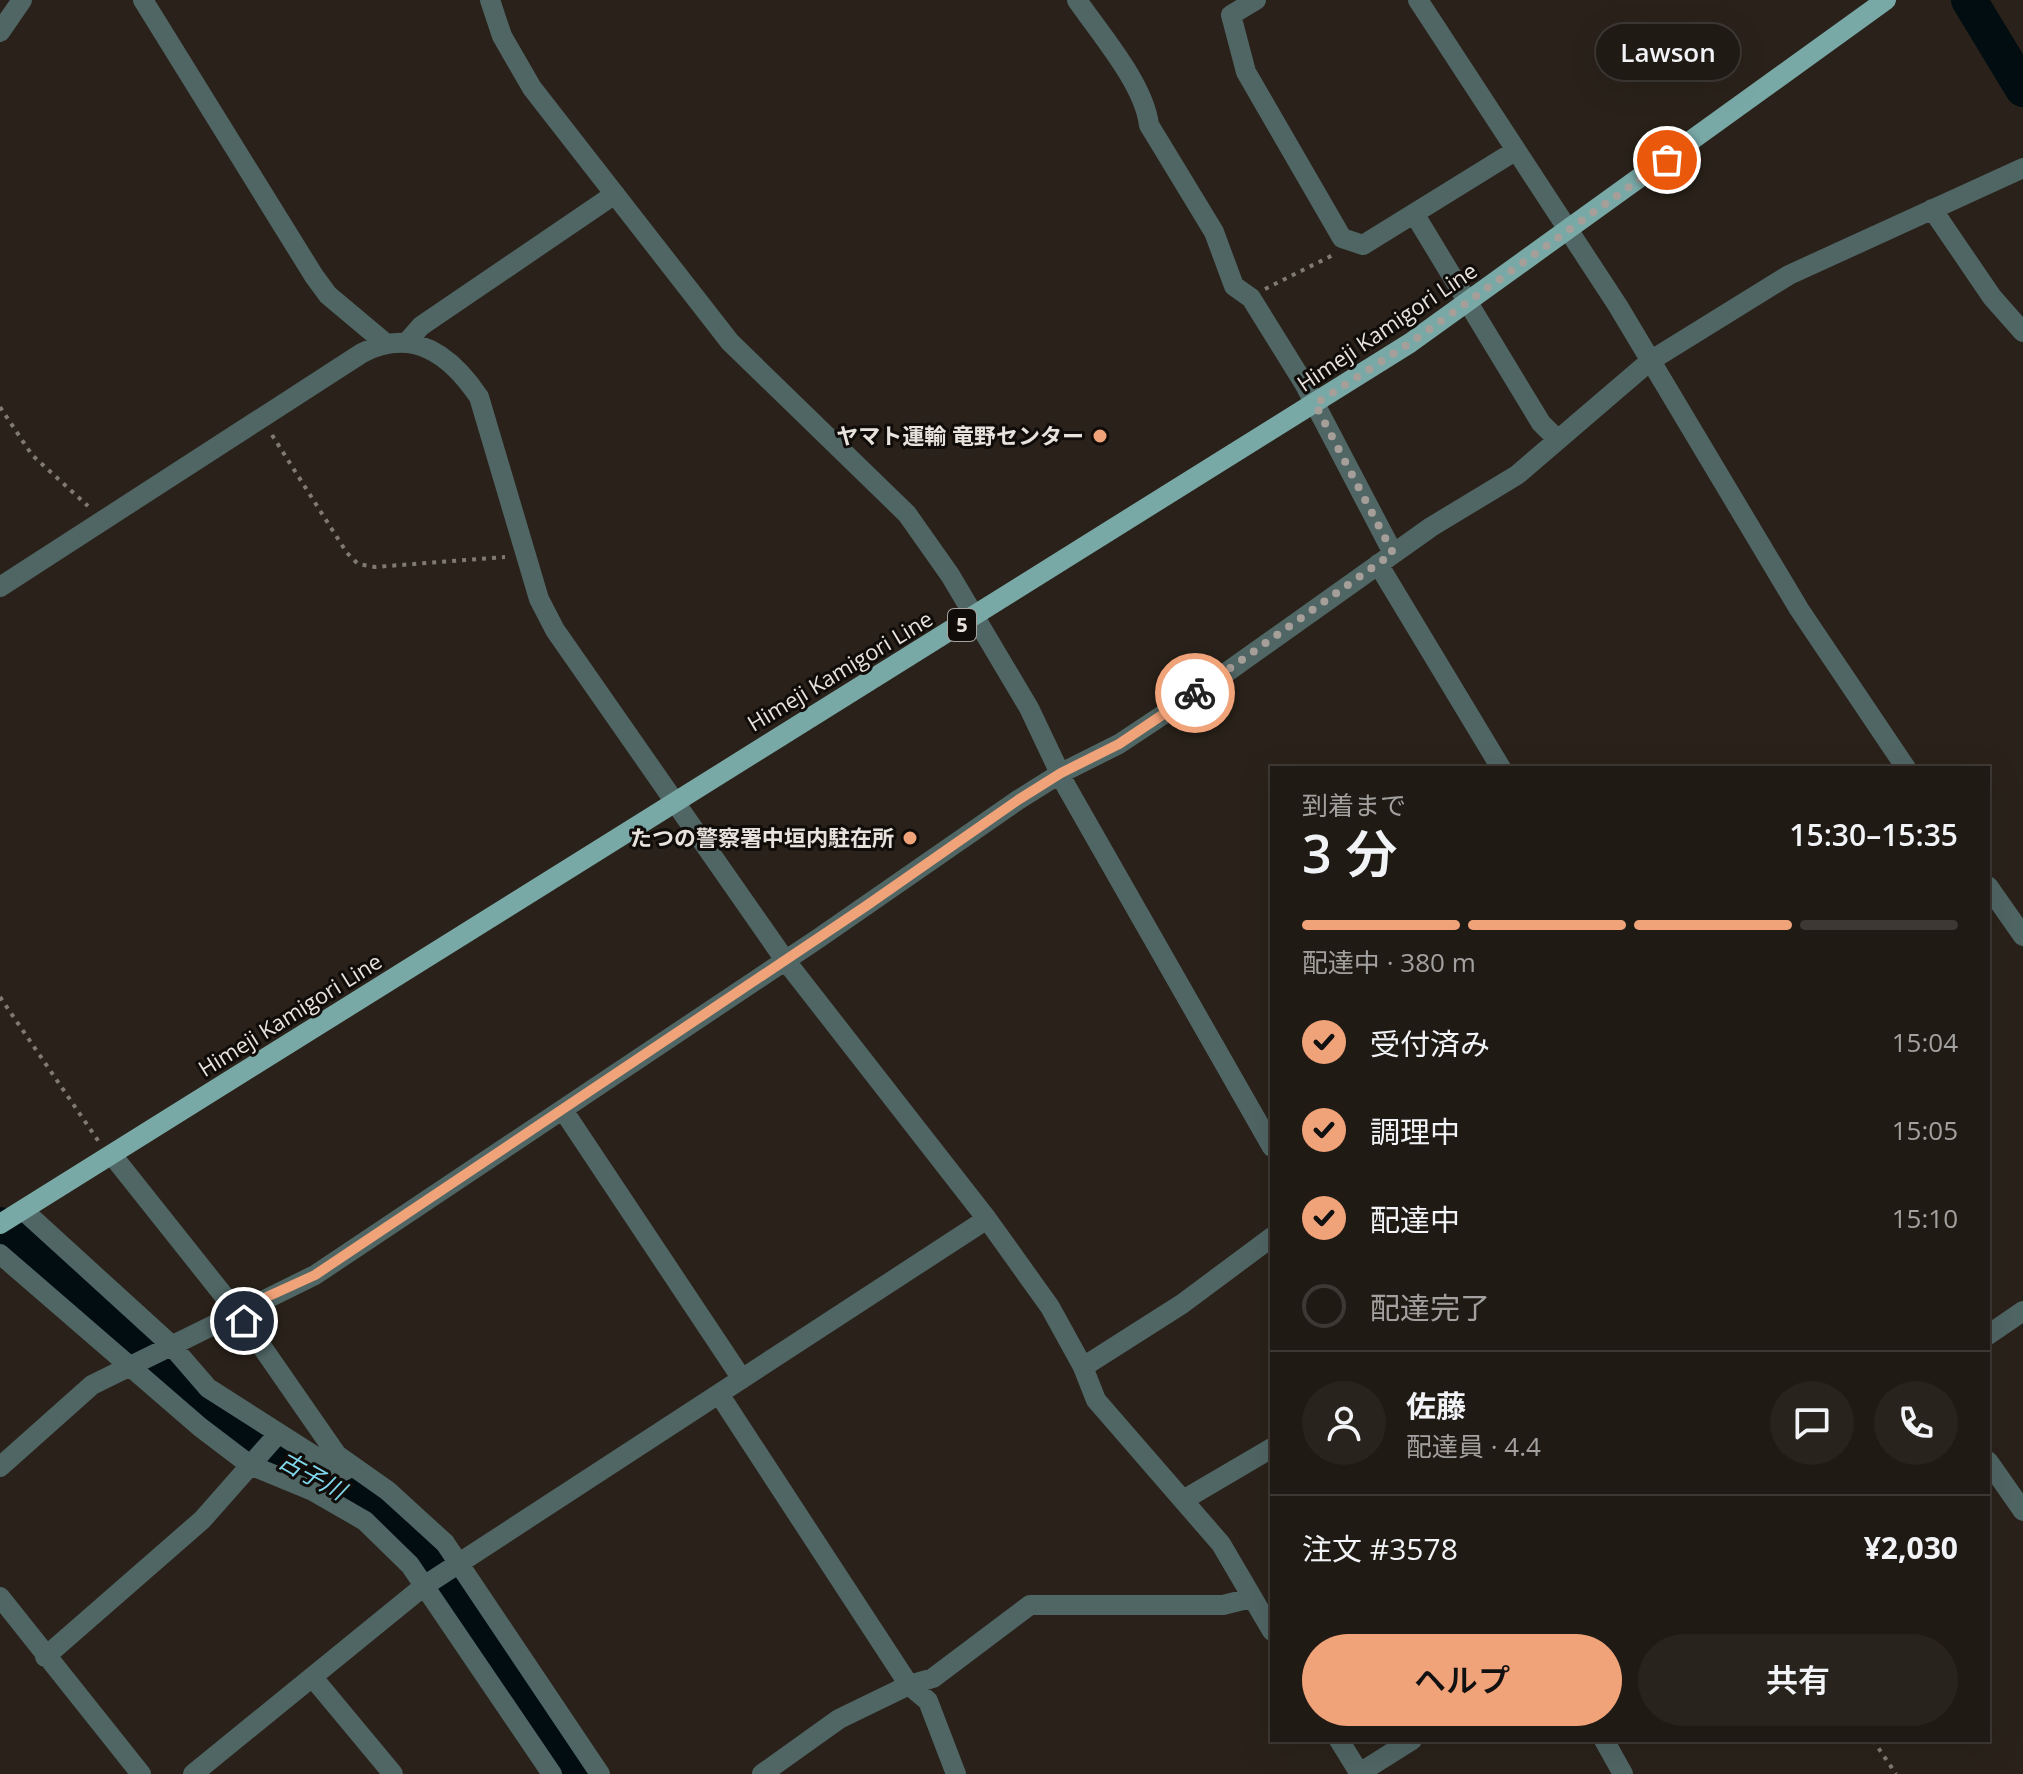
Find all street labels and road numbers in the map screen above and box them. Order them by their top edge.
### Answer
street label: Himeji Kamigori Line [1290,255,1482,398]
street label: Himeji Kamigori Line [741,603,938,737]
road number: 5 [948,609,976,641]
street label: Himeji Kamigori Line [192,945,387,1083]

